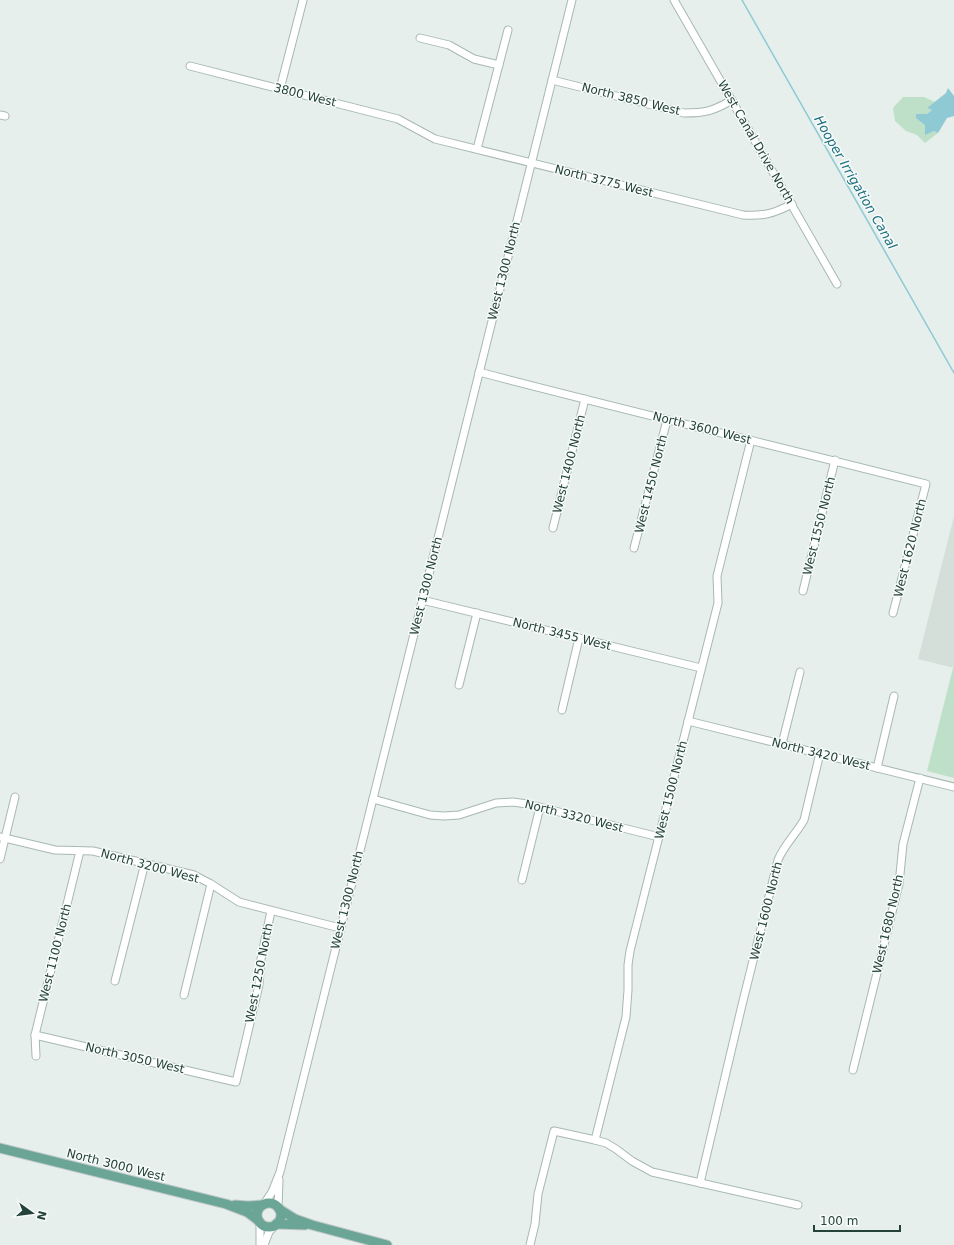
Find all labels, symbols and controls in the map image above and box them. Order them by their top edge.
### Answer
street label: West Canal Drive North [715,78,797,206]
street label: 3800 West [272,80,338,110]
street label: North 3850 West [580,80,682,118]
water label: Hooper Irrigation Canal [811,113,900,252]
street label: North 3775 West [553,162,655,200]
street label: West 1300 North [485,220,523,322]
street label: North 3600 West [651,409,753,447]
street label: West 1400 North [550,413,588,515]
street label: West 1450 North [632,433,670,535]
street label: West 1550 North [800,475,838,577]
street label: West 1620 North [891,497,929,599]
street label: West 1300 North [407,535,445,637]
street label: North 3455 West [511,615,613,653]
street label: North 3420 West [770,735,872,773]
street label: West 1500 North [652,739,690,841]
street label: North 3320 West [523,797,625,835]
street label: North 3200 West [99,846,201,886]
street label: West 1300 North [328,849,366,951]
street label: West 1600 North [747,860,785,962]
street label: West 1680 North [870,873,906,975]
street label: West 1100 North [36,902,74,1004]
street label: West 1250 North [242,922,276,1024]
street label: North 3050 West [84,1040,186,1076]
street label: North 3000 West [65,1146,167,1184]
north arrow [12,1193,52,1233]
scale bar [814,1207,900,1233]
text: N [34,1209,49,1221]
text: 100 m [820,1214,858,1228]

